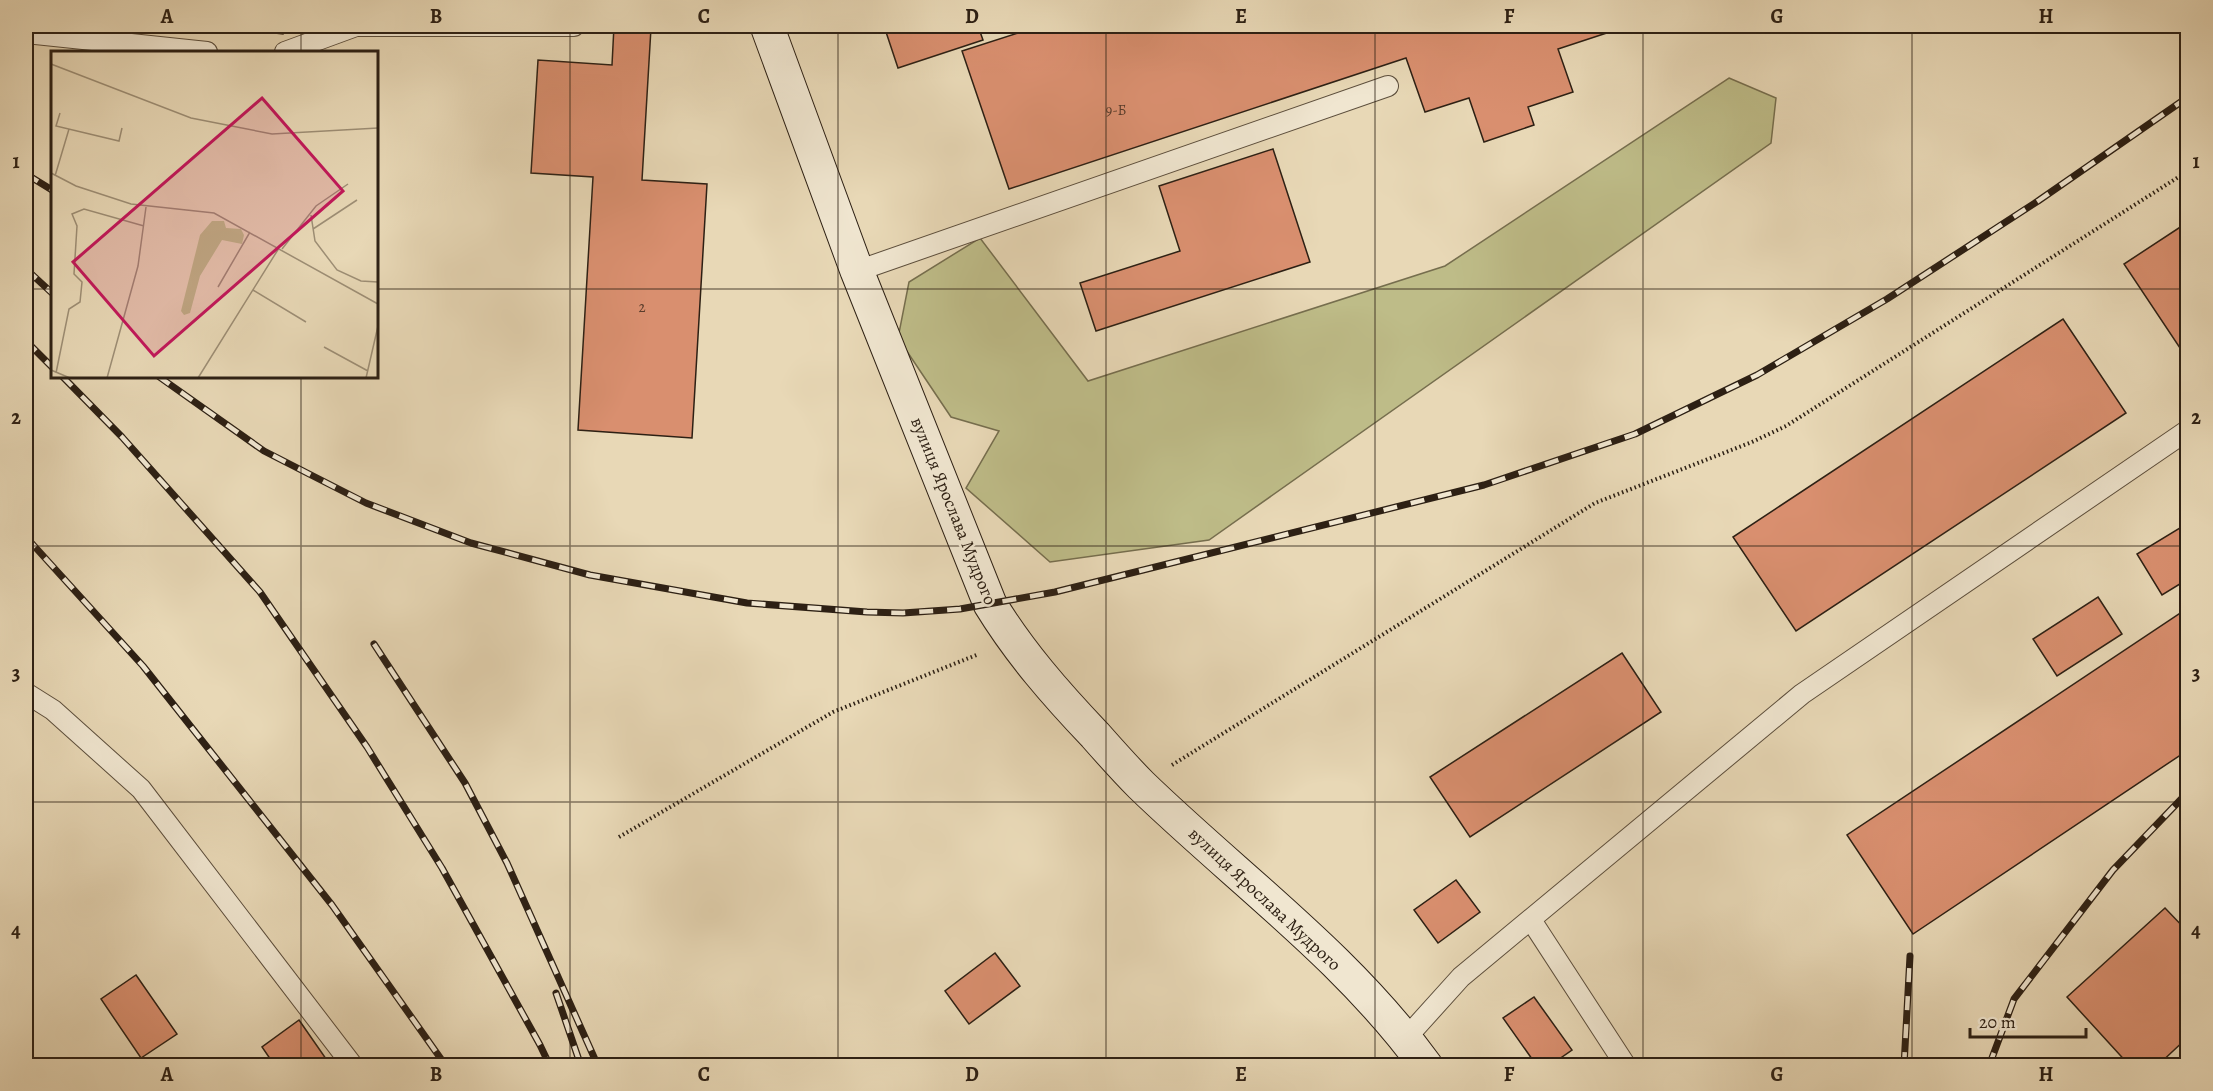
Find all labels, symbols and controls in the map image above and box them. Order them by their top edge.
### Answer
text: A [160,3,174,30]
text: B [430,3,442,30]
text: C [698,3,710,30]
text: D [965,3,979,30]
text: E [1235,3,1247,30]
text: F [1504,3,1515,30]
text: G [1770,3,1784,30]
text: H [2039,3,2054,30]
inset map [51,51,378,378]
house number: 9-Б [1105,100,1127,120]
text: 1 [12,148,20,175]
text: 1 [2192,148,2200,175]
house number: 2 [638,297,646,317]
text: 2 [11,404,21,431]
text: 2 [2191,404,2201,431]
street label: вулиця Ярослава Мудрого [905,414,1003,608]
text: 3 [12,660,20,687]
text: 3 [2192,660,2200,687]
street label: вулиця Ярослава Мудрого [1183,822,1347,976]
text: 4 [11,917,21,944]
text: 4 [2191,917,2201,944]
scale bar [1970,1001,2086,1039]
text: 20 m [1979,1010,2016,1034]
text: A [160,1061,174,1088]
text: B [430,1061,442,1088]
text: C [698,1061,710,1088]
text: D [965,1061,979,1088]
text: E [1235,1061,1247,1088]
text: F [1504,1061,1515,1088]
text: G [1770,1061,1784,1088]
text: H [2039,1061,2054,1088]

